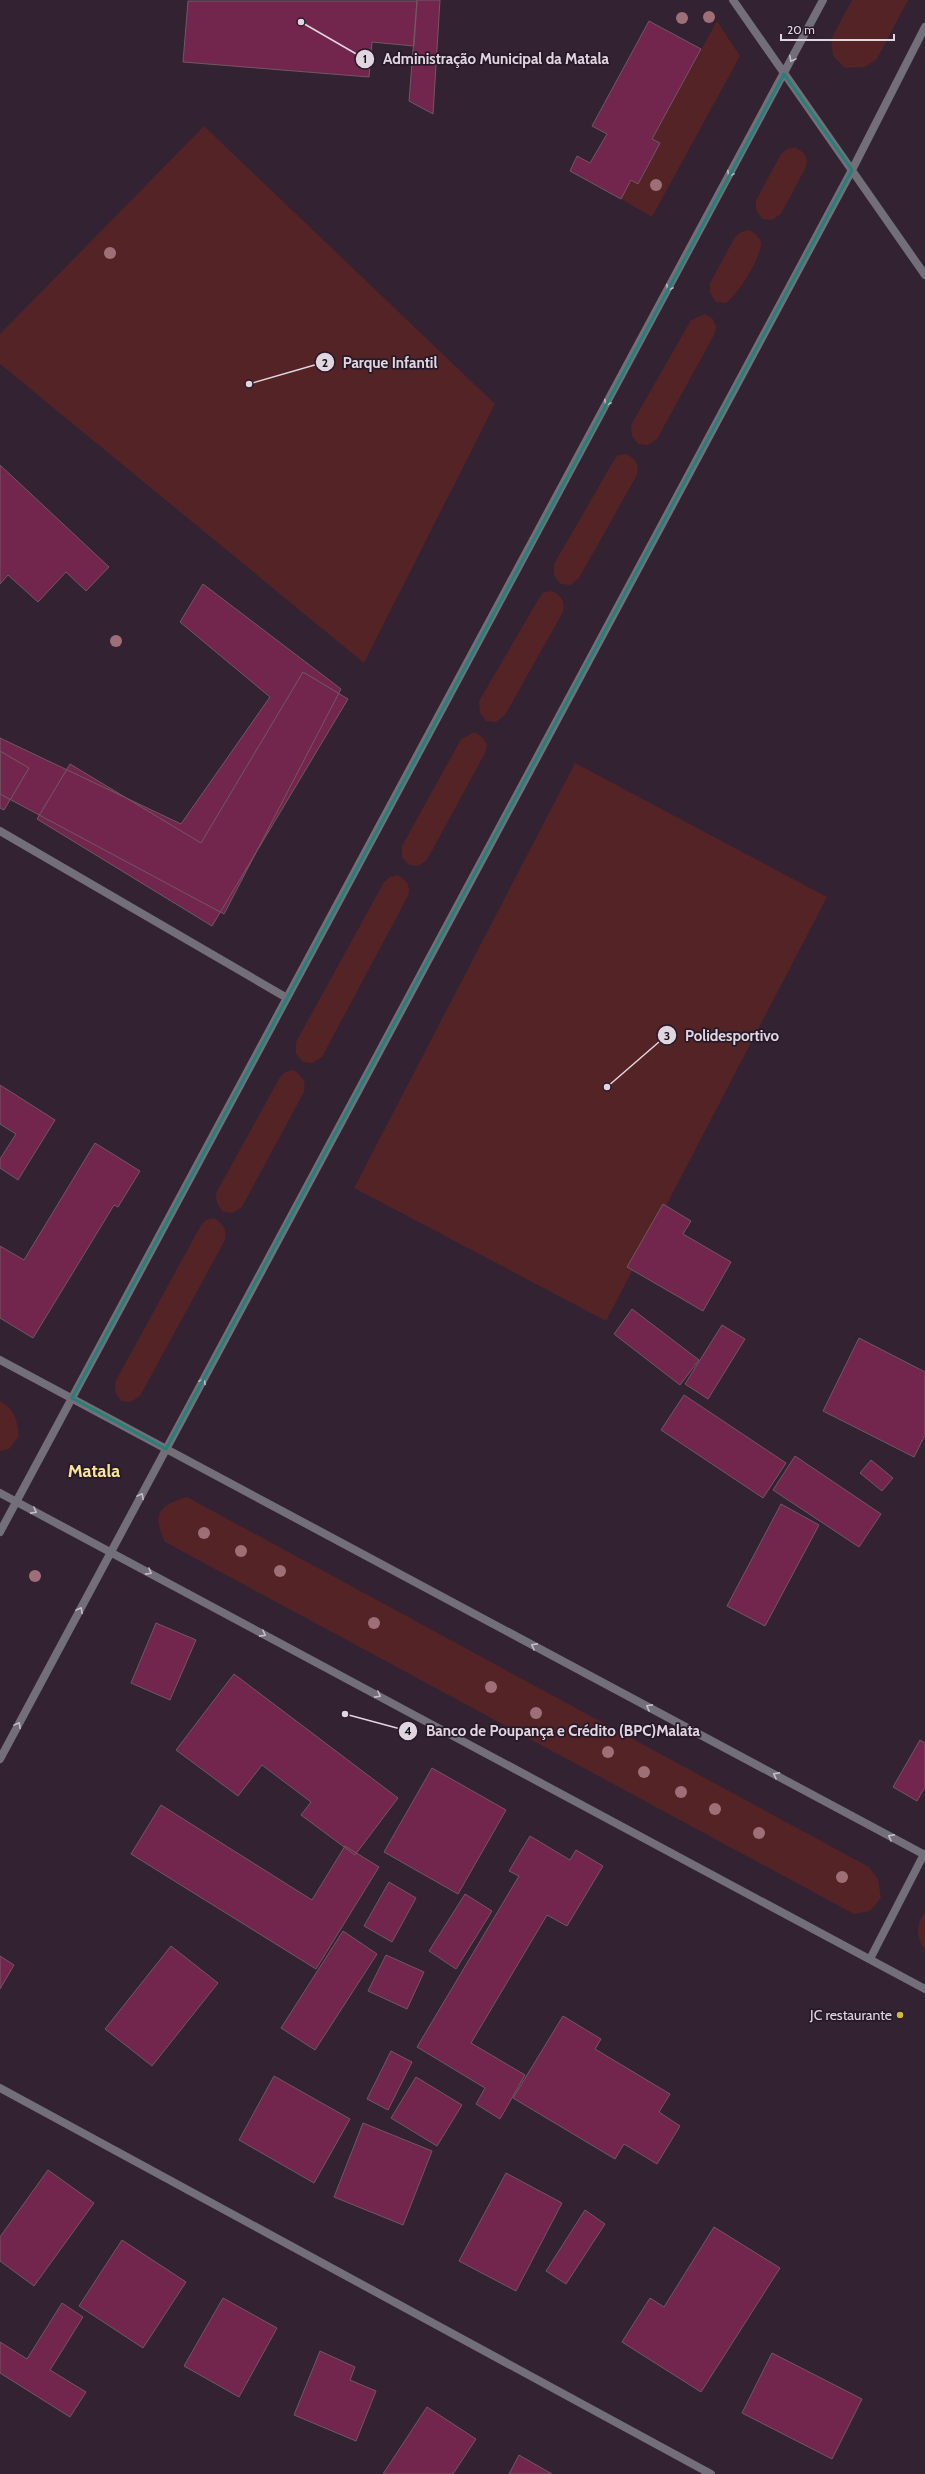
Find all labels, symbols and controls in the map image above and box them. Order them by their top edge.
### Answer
scale bar [781,16,894,42]
text: 20 m [787,22,815,37]
callout: Administração Municipal da Matala [355,45,617,72]
text: Administração Municipal da Matala [383,50,609,68]
text: 1 [363,51,367,66]
one-way arrow [789,55,796,62]
one-way arrow [727,170,735,177]
one-way arrow [666,284,673,291]
callout: Parque Infantil [315,349,445,376]
text: Parque Infantil [343,354,437,372]
text: 2 [322,355,328,370]
one-way arrow [604,399,612,406]
callout: Polidesportivo [657,1022,787,1049]
text: Polidesportivo [685,1027,780,1045]
text: 3 [664,1028,670,1043]
one-way arrow [198,1378,205,1385]
district label: Matala [68,1460,120,1482]
one-way arrow [137,1492,144,1500]
one-way arrow [30,1506,38,1514]
one-way arrow [145,1568,152,1575]
one-way arrow [75,1607,83,1614]
one-way arrow [259,1629,267,1637]
one-way arrow [531,1643,539,1651]
one-way arrow [374,1691,381,1698]
one-way arrow [646,1705,653,1712]
callout: Banco de Poupança e Crédito (BPC)Malata [398,1717,708,1744]
one-way arrow [14,1722,21,1729]
text: Banco de Poupança e Crédito (BPC)Malata [426,1722,701,1740]
text: 4 [404,1723,412,1738]
one-way arrow [773,1773,780,1780]
one-way arrow [887,1834,895,1841]
place label: JC restaurante [809,2006,892,2024]
marker: JC restaurante [895,2010,905,2020]

